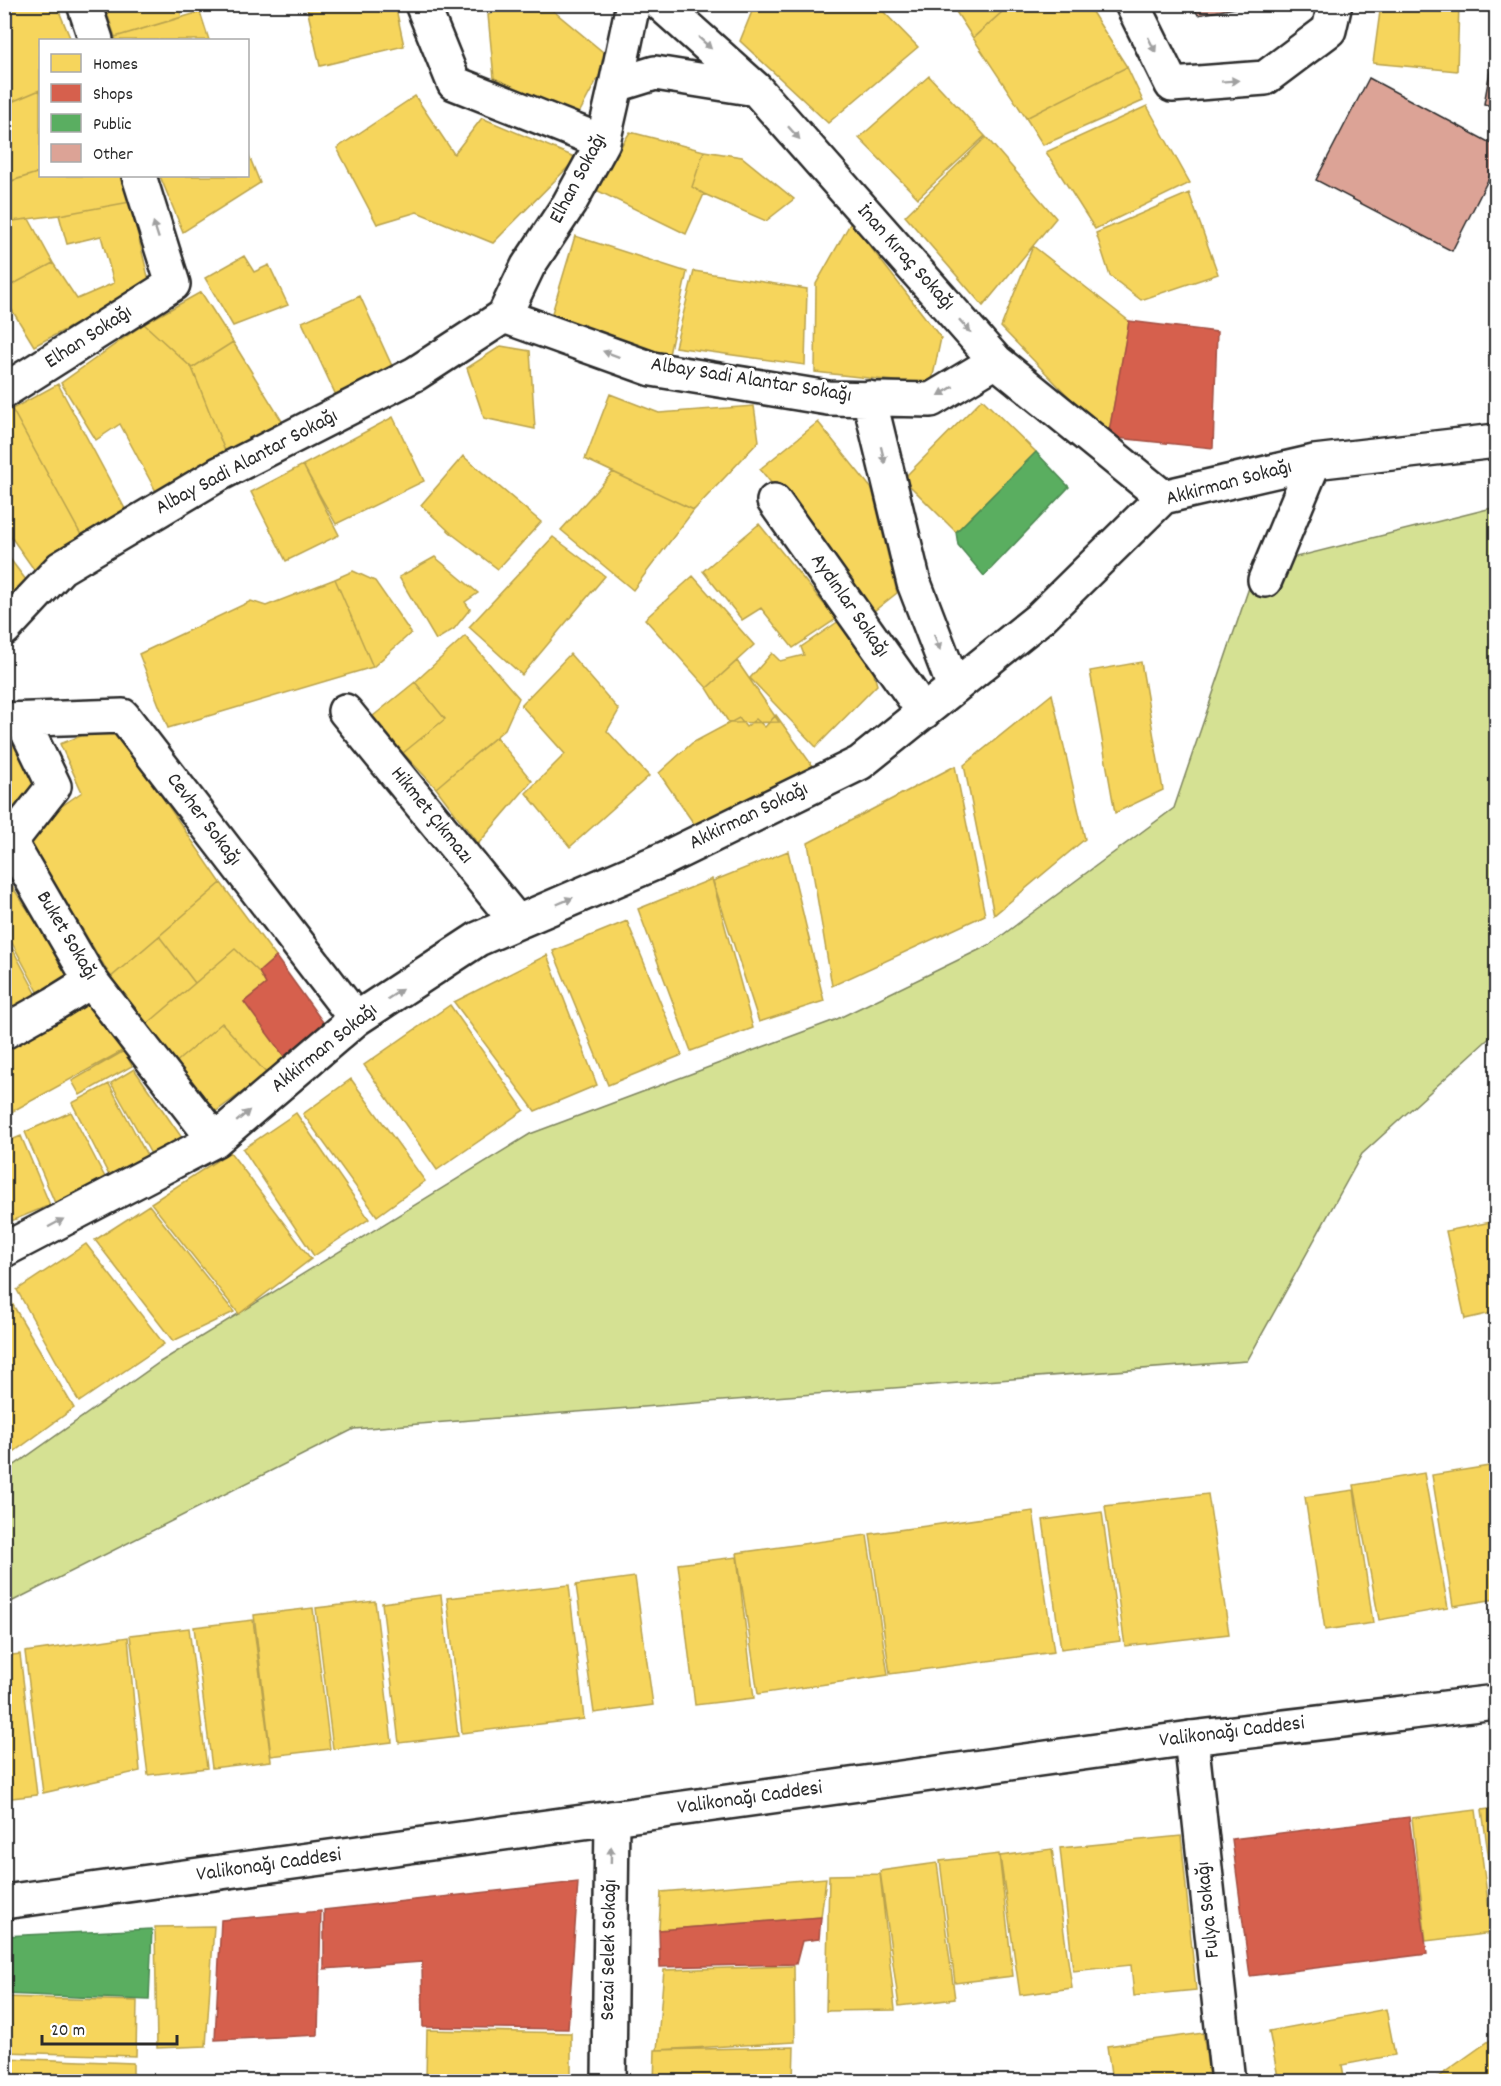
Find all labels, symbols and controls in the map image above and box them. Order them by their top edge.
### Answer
one-way arrow [697,36,712,50]
one-way arrow [1147,36,1157,53]
legend [39,39,249,177]
text: Homes [93,53,138,78]
one-way arrow [1221,76,1240,85]
text: Shops [93,83,133,108]
text: Public [93,113,132,138]
one-way arrow [787,125,801,140]
street label: Elhan Sokağı [543,128,615,230]
text: Other [93,143,133,168]
street label: İnan Kıraç Sokağı [849,198,961,318]
one-way arrow [151,221,160,239]
street label: Elhan Sokağı [39,299,139,377]
one-way arrow [958,318,971,333]
one-way arrow [602,349,620,359]
street label: Albay Sadi Alantar Sokağı [649,350,853,412]
one-way arrow [938,385,954,396]
street label: Albay Sadi Alantar Sokağı [150,402,344,524]
one-way arrow [879,446,889,464]
street label: Akkirman Sokağı [1163,453,1295,515]
street label: Aydınlar Sokağı [802,548,896,664]
one-way arrow [932,634,942,652]
street label: Hikmet Çıkmazı [382,761,480,871]
street label: Cevher Sokağı [158,767,248,873]
street label: Akkirman Sokağı [684,775,814,859]
street label: Buket Sokağı [28,886,104,986]
one-way arrow [557,896,575,906]
one-way arrow [386,988,402,1000]
street label: Akkirman Sokağı [265,997,385,1101]
one-way arrow [235,1110,250,1123]
one-way arrow [48,1218,65,1228]
street label: Valikonağı Caddesi [1158,1709,1306,1757]
street label: Valikonağı Caddesi [676,1774,825,1824]
street label: Valikonağı Caddesi [195,1841,344,1891]
one-way arrow [607,1846,616,1865]
street label: Fulya Sokağı [1189,1860,1229,1960]
street label: Sezai Selek Sokağı [594,1879,626,2021]
scale bar [42,2008,177,2046]
text: 20 m [51,2019,85,2044]

